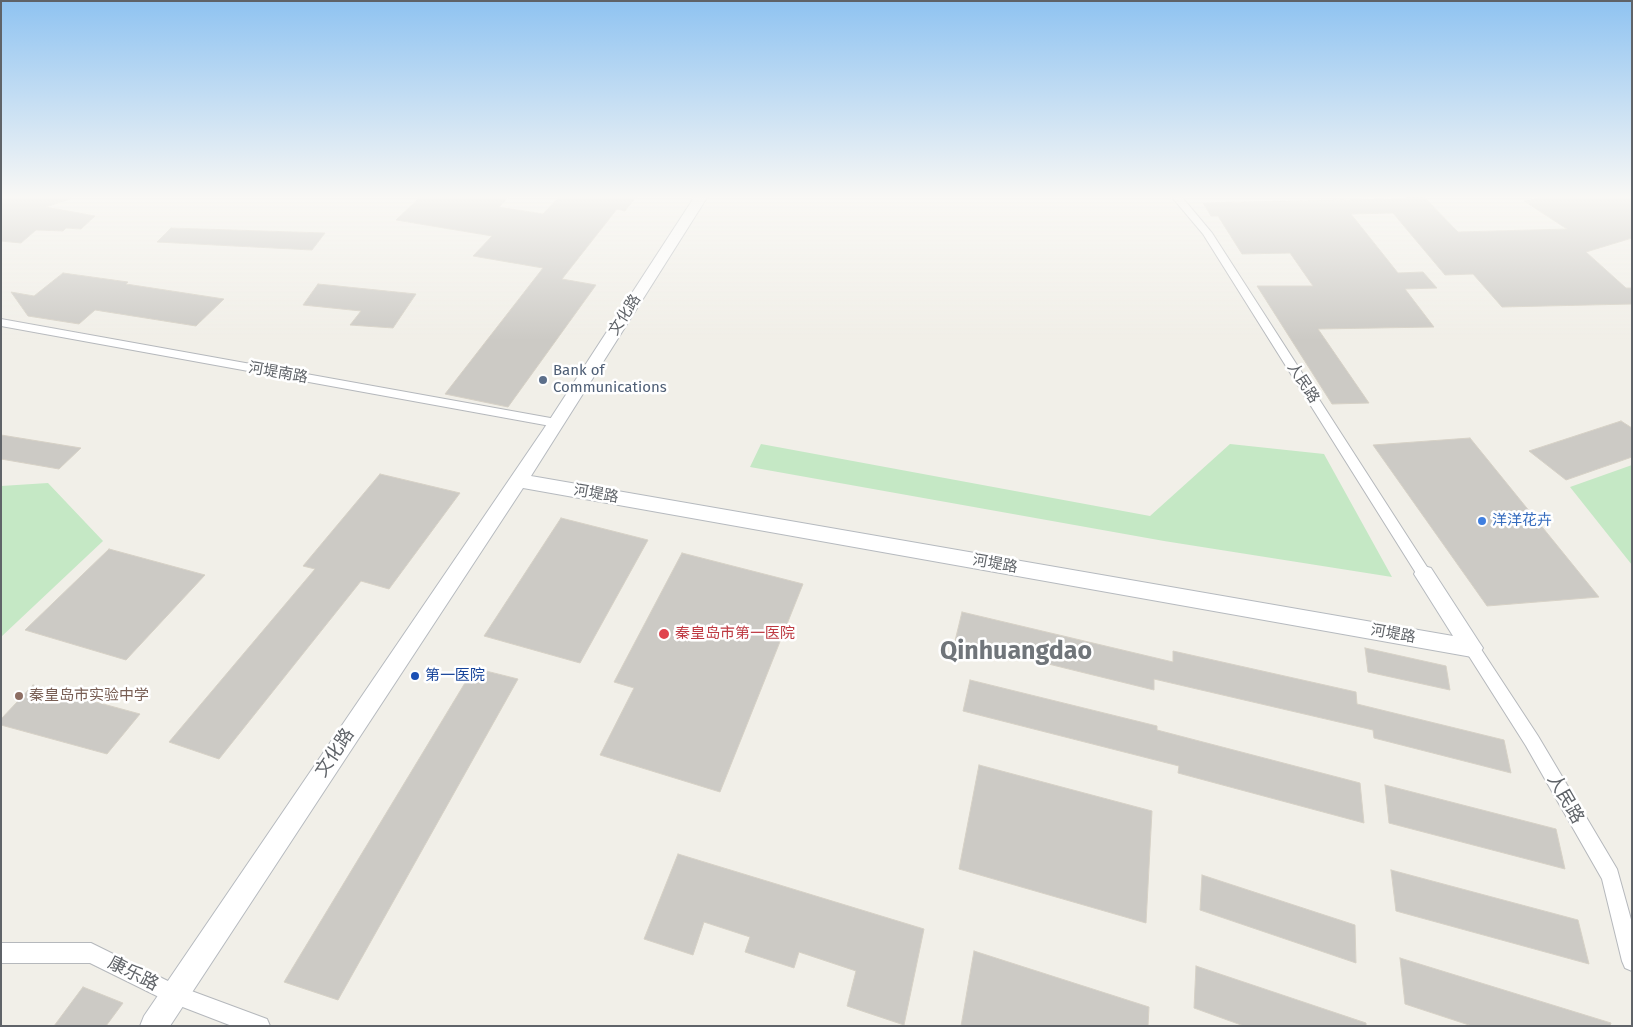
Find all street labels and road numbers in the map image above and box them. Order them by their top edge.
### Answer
street label: 文化路 [605,291,645,339]
street label: 河堤南路 [247,359,309,387]
street label: 人民路 [1283,359,1323,407]
street label: 河堤路 [572,481,620,507]
street label: 河堤路 [971,551,1019,577]
street label: 河堤路 [1369,621,1417,647]
street label: 文化路 [311,725,359,781]
street label: 人民路 [1542,770,1588,828]
street label: 康乐路 [104,952,162,996]

